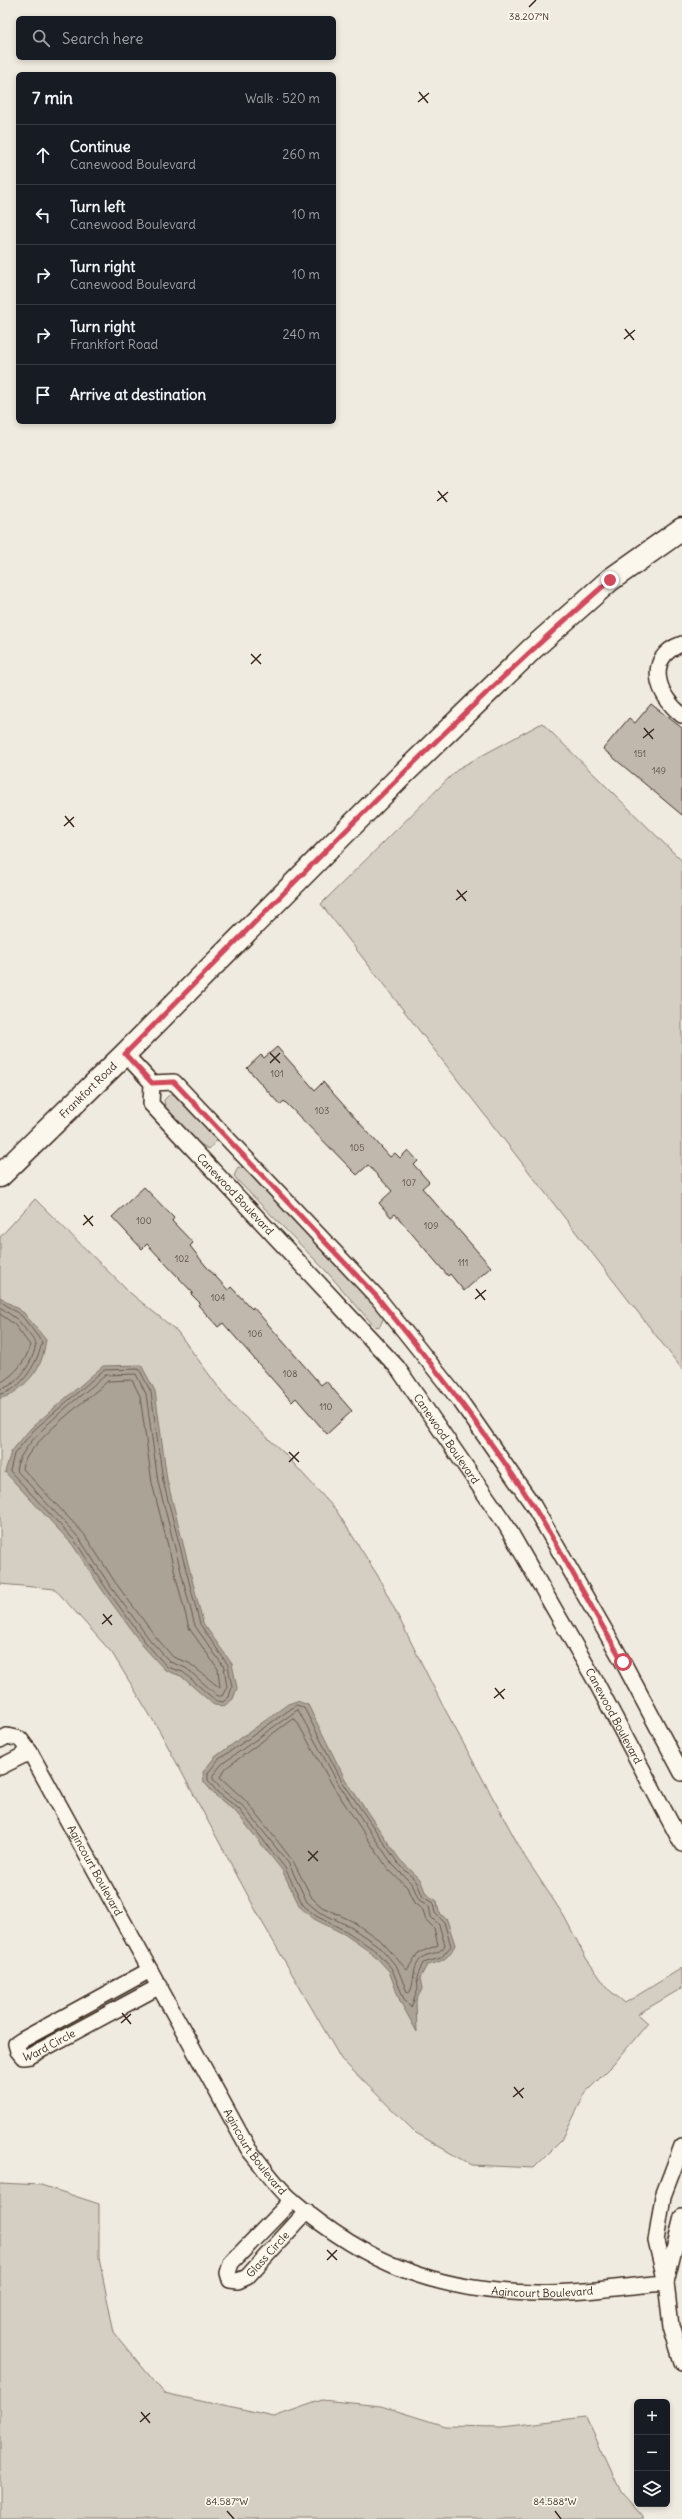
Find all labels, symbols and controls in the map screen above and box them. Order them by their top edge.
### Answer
text: 38.207°N [509,10,549,23]
search box [16,16,336,60]
icon: search [30,27,52,49]
text: Search here [62,29,143,48]
text: 7 min [32,87,73,109]
text: Walk · 520 m [245,90,320,107]
text: Continue [70,137,131,156]
icon: ahead [32,144,54,166]
text: 260 m [282,146,320,163]
text: Canewood Boulevard [70,156,196,173]
text: Turn left [70,197,125,216]
icon: left [32,204,54,226]
text: 10 m [292,206,320,223]
text: Canewood Boulevard [70,216,196,233]
text: Turn right [70,257,135,276]
icon: right [32,264,54,286]
text: 10 m [292,266,320,283]
text: Canewood Boulevard [70,276,196,293]
text: Turn right [70,317,135,336]
icon: right [32,324,54,346]
text: 240 m [283,326,320,343]
text: Frankfort Road [70,336,158,353]
icon: arrive [32,384,54,406]
text: Arrive at destination [70,385,206,404]
route end [601,571,619,589]
house number: 151 [634,748,646,759]
house number: 149 [652,765,666,776]
street label: Frankfort Road [56,1059,120,1121]
house number: 101 [270,1068,284,1079]
house number: 103 [315,1105,329,1116]
house number: 105 [350,1142,364,1153]
street label: Canewood Boulevard [194,1150,277,1238]
house number: 107 [402,1177,416,1188]
house number: 100 [136,1215,152,1226]
house number: 109 [424,1220,438,1231]
house number: 102 [175,1253,189,1264]
house number: 111 [458,1257,468,1268]
house number: 104 [211,1292,225,1303]
house number: 106 [248,1328,262,1339]
house number: 108 [283,1368,297,1379]
street label: Canewood Boulevard [411,1391,483,1487]
house number: 110 [319,1401,333,1412]
route start [614,1653,632,1671]
street label: Canewood Boulevard [582,1666,645,1767]
street label: Agincourt Boulevard [64,1822,126,1919]
street label: Ward Circle [22,2026,78,2064]
street label: Agincourt Boulevard [221,2106,290,2198]
street label: Glass Circle [243,2228,292,2280]
street label: Agincourt Boulevard [491,2283,594,2300]
map controls [634,2399,670,2507]
button: + [634,2399,670,2435]
button: − [634,2435,670,2471]
button: layers [634,2471,670,2507]
text: 84.587°W [206,2495,248,2508]
text: 84.588°W [533,2495,577,2508]

